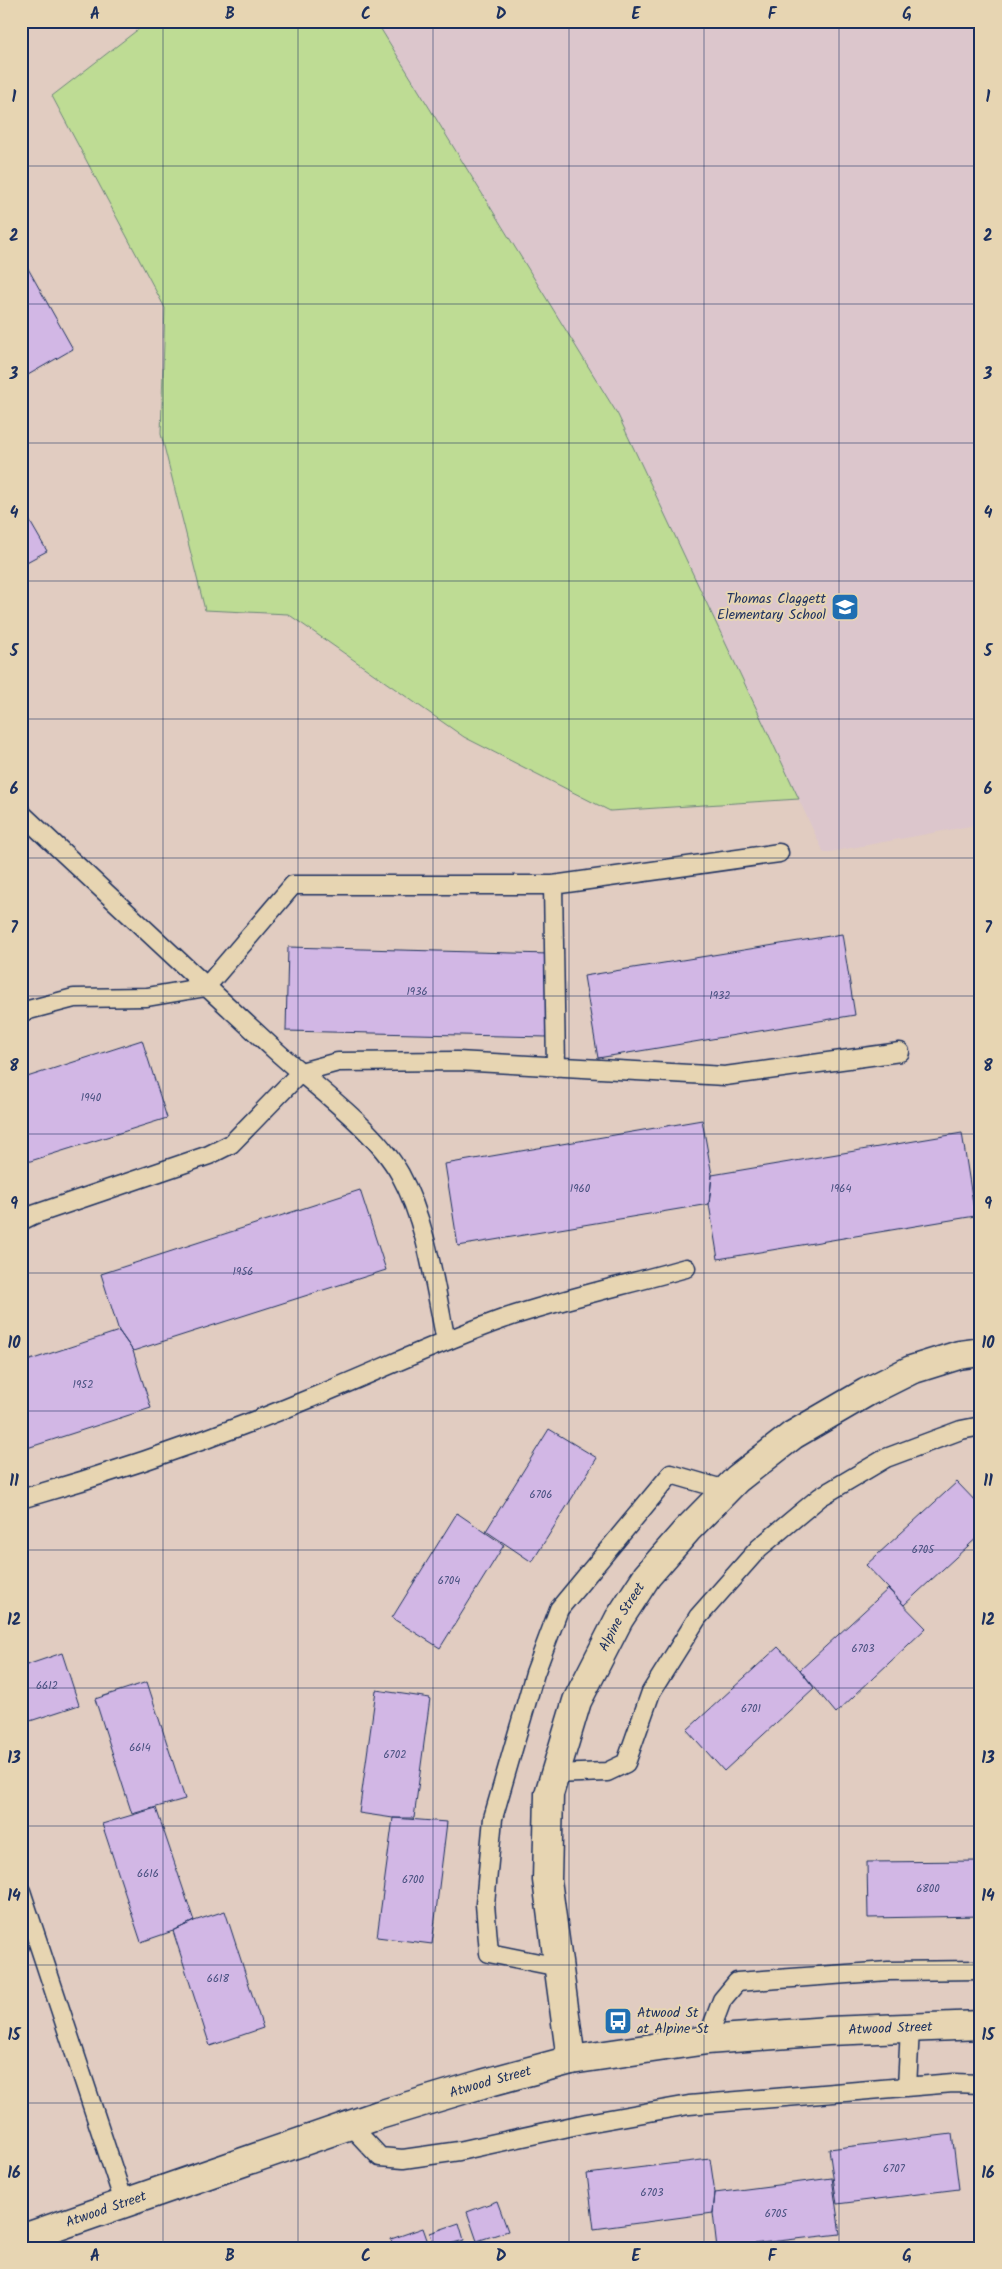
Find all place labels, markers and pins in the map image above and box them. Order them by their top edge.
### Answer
place label: Thomas Claggett Elementary School [717,588,827,626]
school or university icon: Thomas Claggett Elementary School [830,592,860,622]
place label: Atwood St at Alpine St [637,2002,709,2040]
bus stop icon: Atwood St at Alpine St [603,2006,633,2036]

